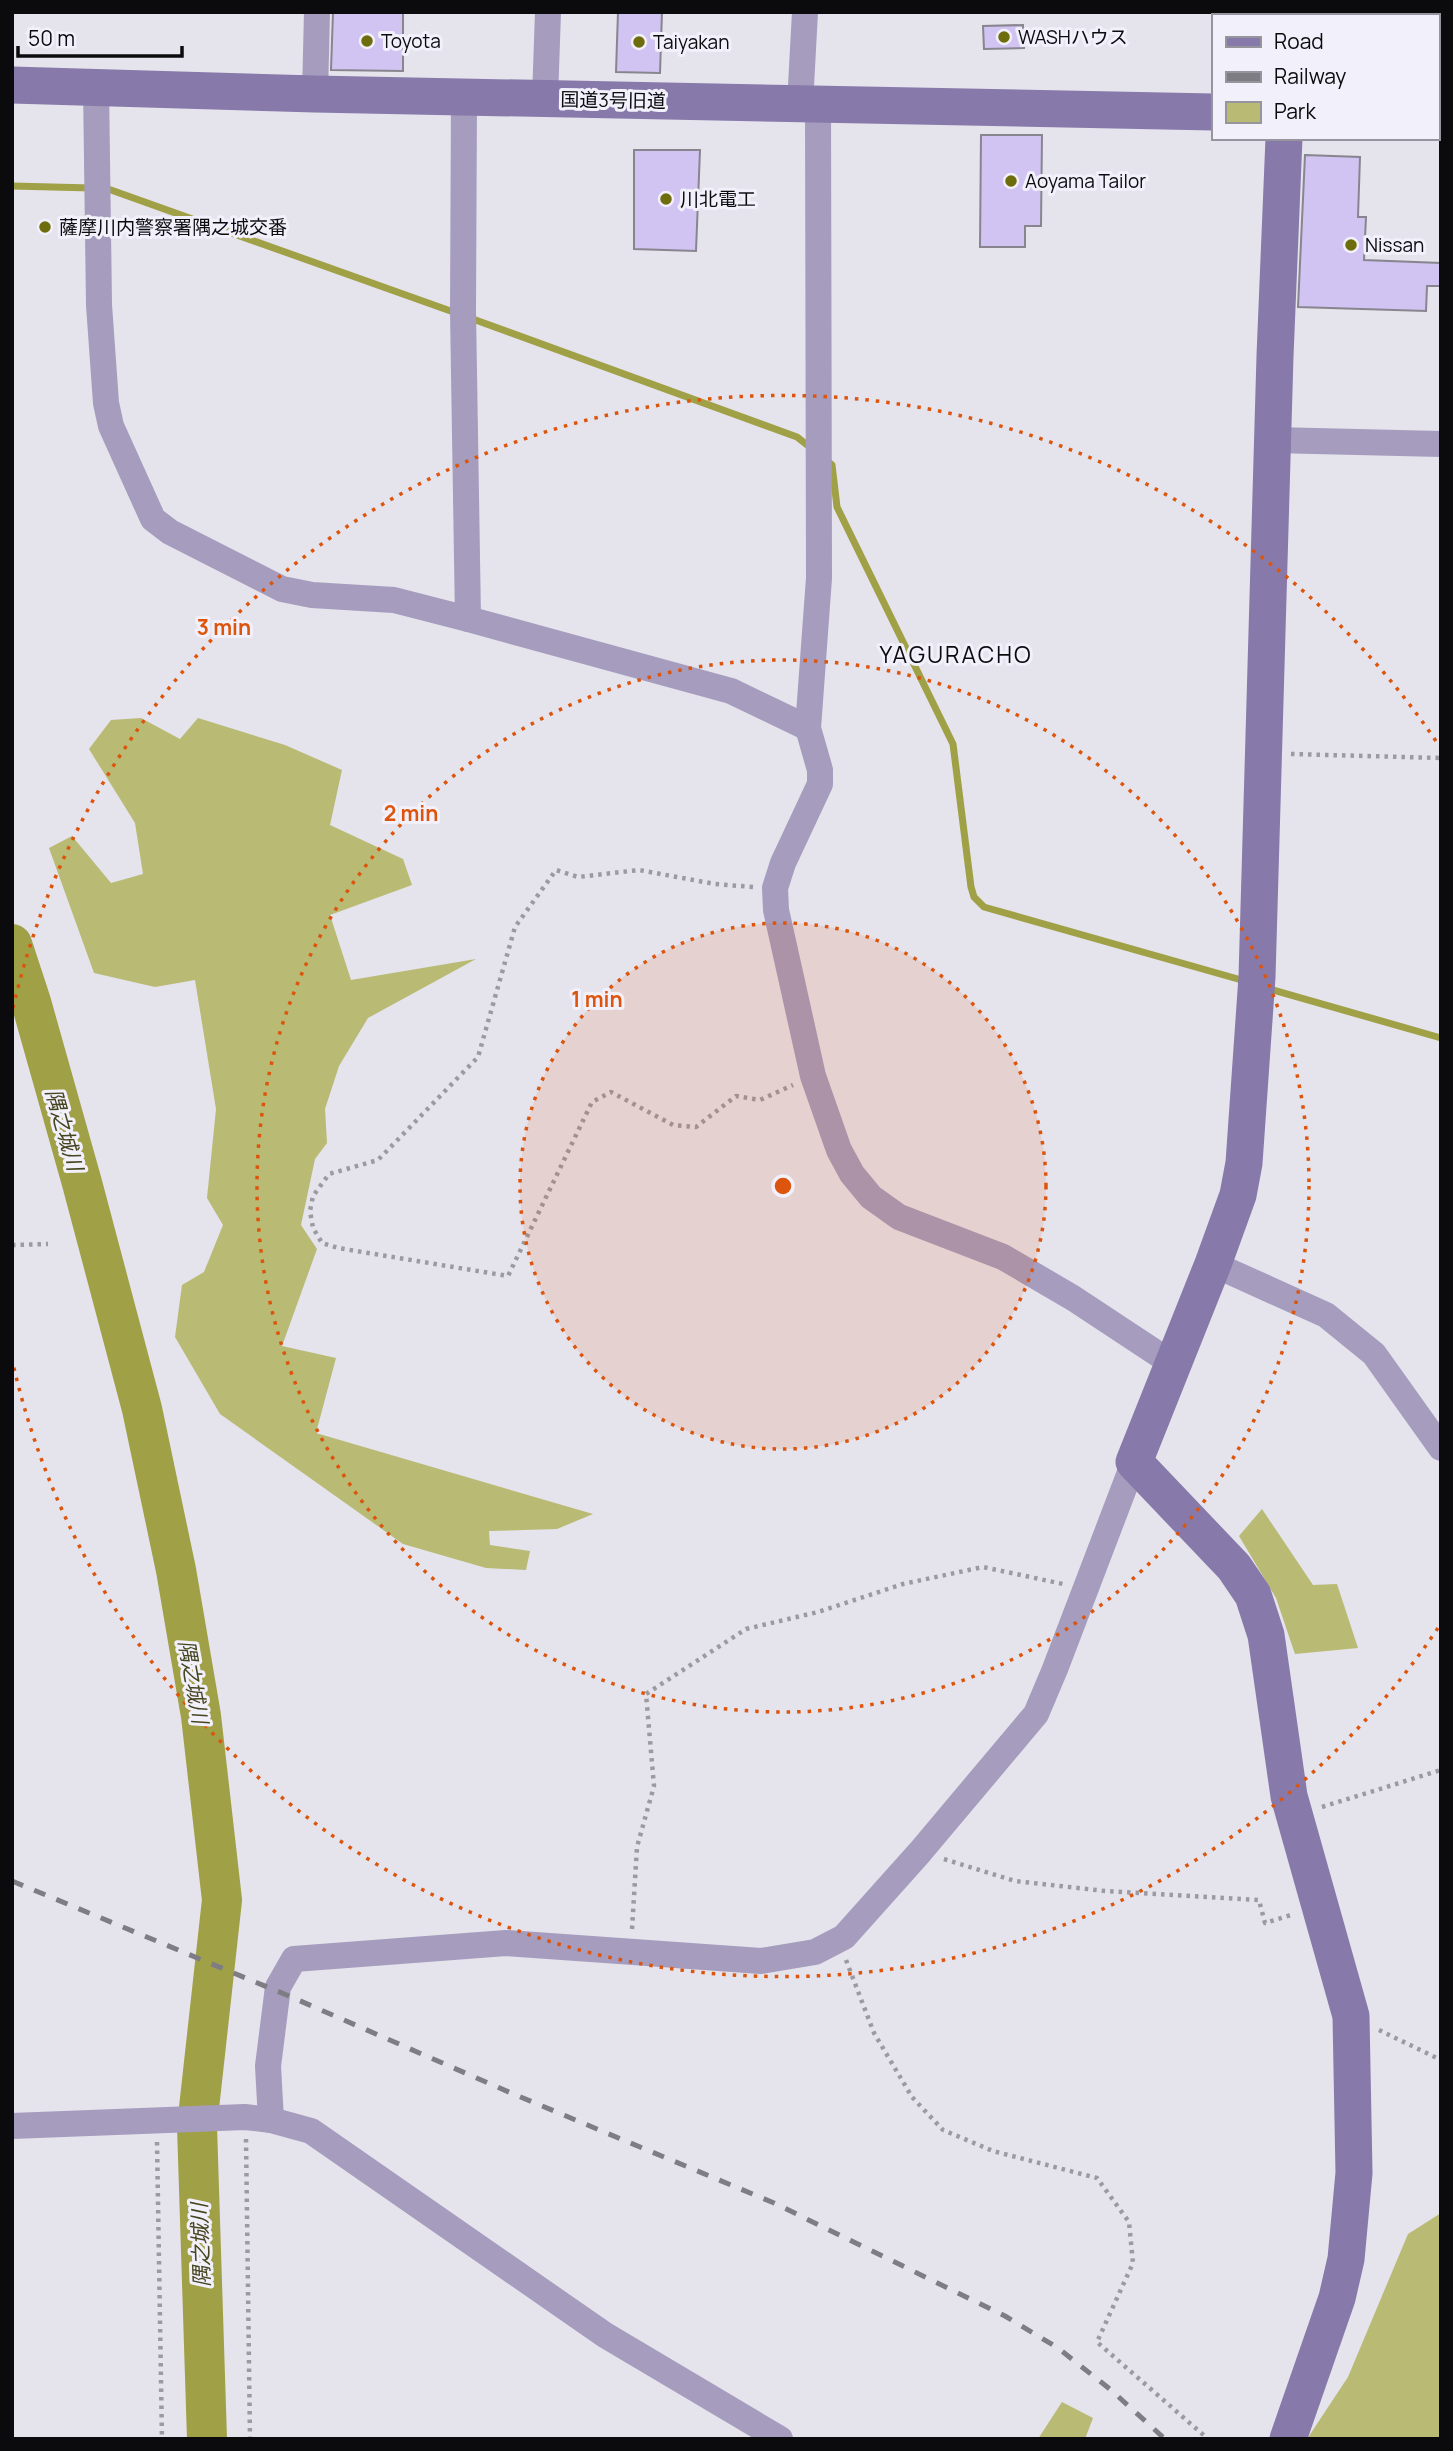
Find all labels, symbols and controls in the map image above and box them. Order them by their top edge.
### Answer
scale bar [18,14,182,58]
legend [1212,14,1439,140]
text: 50 m [28,24,75,52]
place label: WASHハウス [1018,24,1128,50]
text: Road [1274,27,1324,55]
place label: Toyota [381,28,441,54]
place label: Taiyakan [653,29,729,55]
marker: WASHハウス [996,29,1012,45]
marker: Toyota [359,33,375,49]
marker: Taiyakan [631,34,647,50]
text: Railway [1274,62,1346,90]
street label: 国道3号旧道 [560,86,666,114]
text: Park [1274,97,1316,125]
place label: Aoyama Tailor [1025,168,1146,194]
marker: Aoyama Tailor [1003,173,1019,189]
place label: 川北電工 [680,186,756,212]
marker: 川北電工 [658,191,674,207]
place label: 薩摩川内警察署隅之城交番 [59,214,287,240]
marker: 薩摩川内警察署隅之城交番 [37,219,53,235]
place label: Nissan [1365,232,1424,258]
marker: Nissan [1343,237,1359,253]
text: 3 min [197,613,251,641]
district label: YAGURACHO [879,638,1033,670]
text: 2 min [384,799,438,827]
text: 1 min [571,985,623,1013]
water label: 隅之城川 [40,1085,91,1176]
centre of rings [771,1174,795,1198]
water label: 隅之城川 [173,1638,215,1728]
water label: 隅之城川 [184,2201,215,2287]

